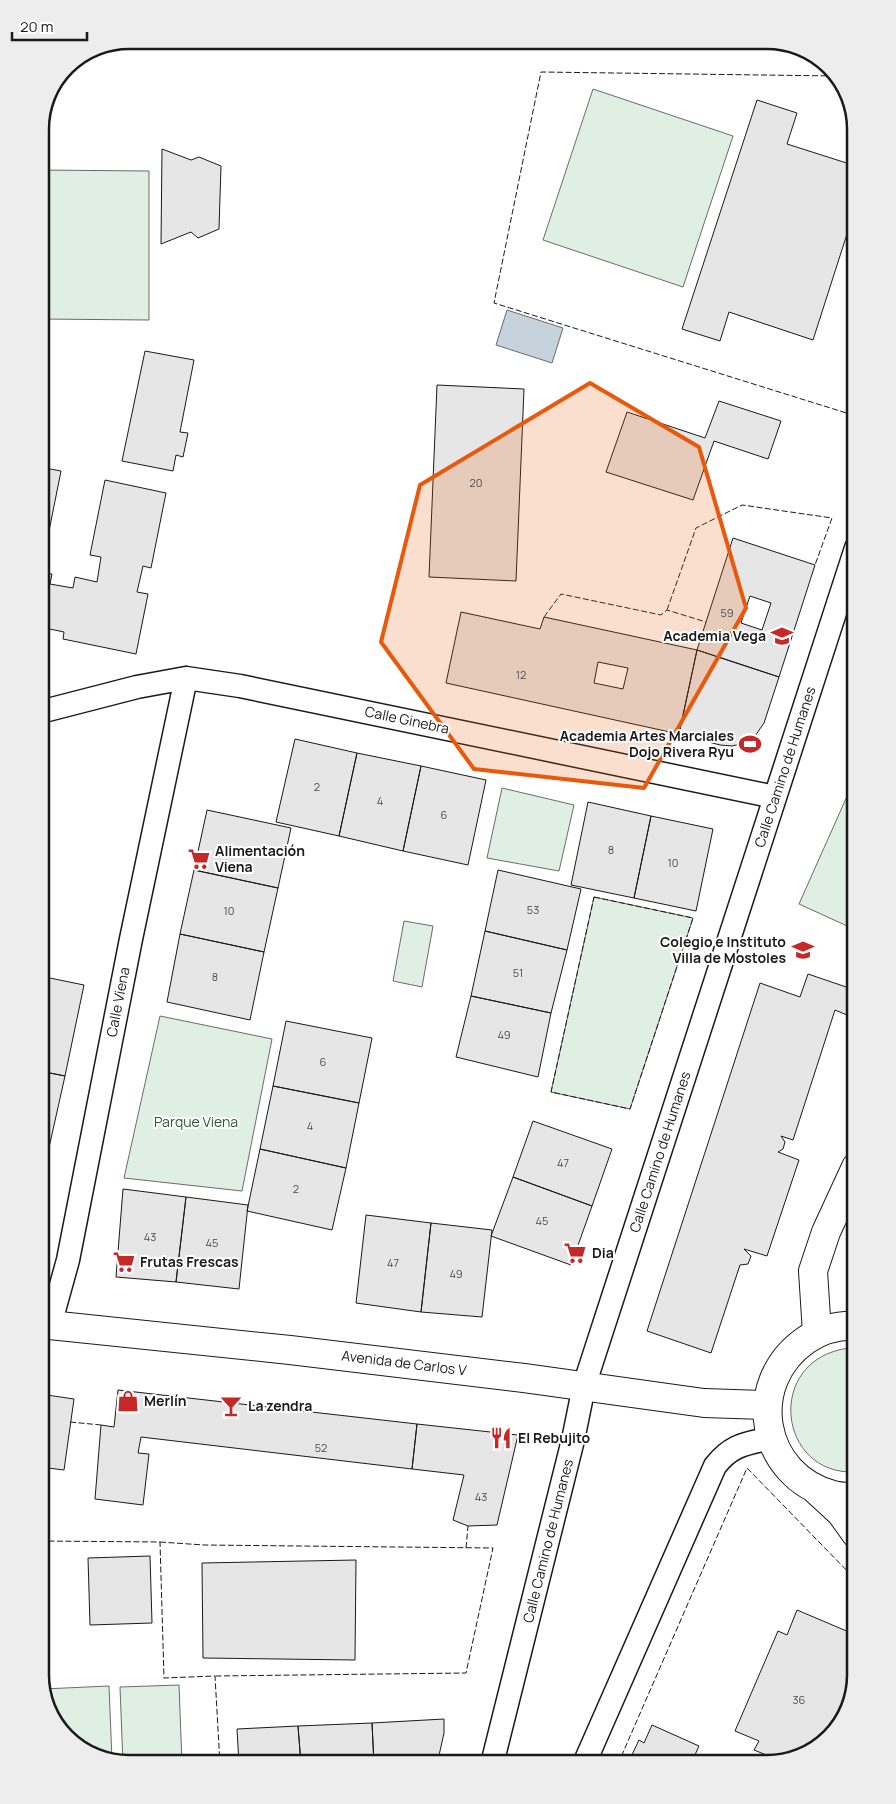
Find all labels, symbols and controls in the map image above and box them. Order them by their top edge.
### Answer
scale bar [12,10,88,42]
text: 20 m [20,16,53,37]
house number: 20 [470,475,482,490]
house number: 59 [720,605,734,620]
school or university icon: Academia Vega [769,623,795,649]
place label: Academia Vega [663,626,766,645]
house number: 12 [516,667,526,682]
street label: Calle Camino de Humanes [749,684,820,850]
street label: Calle Ginebra [363,701,451,738]
place label: Academia Artes Marciales Dojo Rivera Ryu [560,726,734,761]
sports icon: Academia Artes Marciales Dojo Rivera Ryu [737,731,763,757]
house number: 2 [314,779,320,794]
house number: 4 [377,793,383,808]
house number: 6 [441,807,448,822]
place label: Alimentación Viena [215,841,305,876]
house number: 8 [608,842,614,857]
supermarket icon: Alimentación Viena [186,846,212,872]
house number: 10 [667,855,679,870]
house number: 53 [527,902,539,917]
house number: 10 [223,903,235,918]
place label: Colegio e Instituto Villa de Mostoles [660,932,786,967]
school or university icon: Colegio e Instituto Villa de Mostoles [790,937,816,963]
street label: Calle Viena [101,965,134,1038]
house number: 51 [513,965,523,980]
house number: 8 [212,969,218,984]
house number: 49 [497,1027,511,1042]
house number: 6 [320,1054,327,1069]
street label: Calle Camino de Humanes [624,1069,695,1235]
park label: Parque Viena [154,1112,238,1131]
house number: 4 [307,1118,313,1133]
house number: 47 [557,1155,569,1170]
house number: 2 [293,1181,299,1196]
house number: 45 [536,1213,548,1228]
house number: 43 [144,1229,156,1244]
house number: 45 [206,1235,218,1250]
supermarket icon: Dia [562,1240,588,1266]
place label: Dia [592,1243,614,1262]
supermarket icon: Frutas Frescas [111,1249,137,1275]
place label: Frutas Frescas [140,1252,239,1271]
house number: 47 [387,1255,399,1270]
house number: 49 [449,1266,463,1281]
street label: Avenida de Carlos V [340,1345,468,1380]
shop icon: Merlín [115,1388,141,1414]
place label: Merlín [144,1391,187,1410]
bar icon: La zendra [218,1393,244,1419]
place label: La zendra [248,1396,312,1415]
restaurant icon: El Rebujito [488,1425,514,1451]
place label: El Rebujito [518,1428,591,1447]
house number: 52 [315,1440,327,1455]
street label: Calle Camino de Humanes [518,1457,577,1625]
house number: 43 [475,1489,487,1504]
house number: 36 [793,1692,806,1707]

